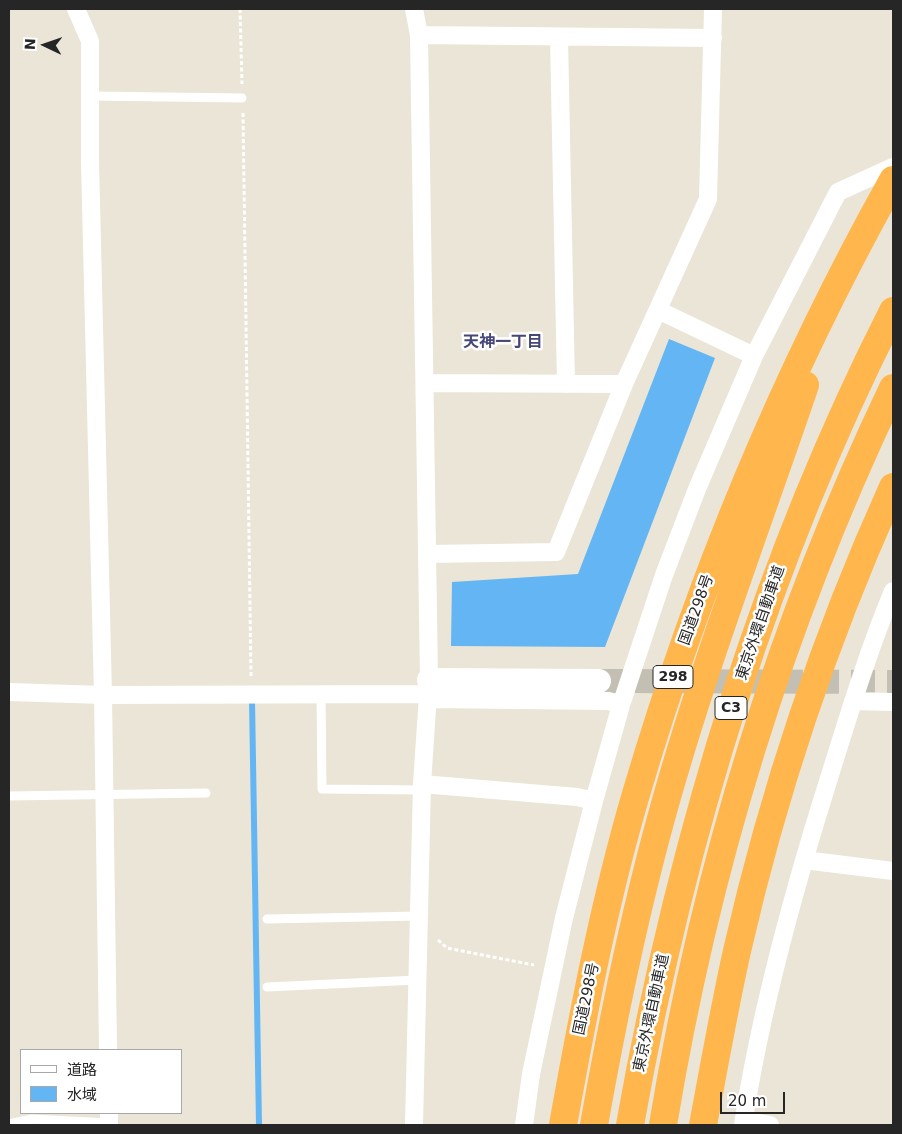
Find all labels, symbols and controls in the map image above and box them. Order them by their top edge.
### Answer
north arrow [20,20,70,70]
text: N [22,38,38,50]
district label: 天神一丁目 [463,333,543,353]
street label: 東京外環自動車道 [733,563,789,683]
street label: 国道298号 [676,572,718,648]
road number: 298 [653,666,693,689]
road number: C3 [715,696,747,720]
street label: 東京外環自動車道 [631,952,673,1074]
street label: 国道298号 [571,961,603,1037]
legend [20,1049,182,1114]
text: 道路 [67,1061,97,1079]
scale bar [722,1082,787,1114]
text: 水域 [67,1086,97,1104]
text: 20 m [728,1092,766,1110]

